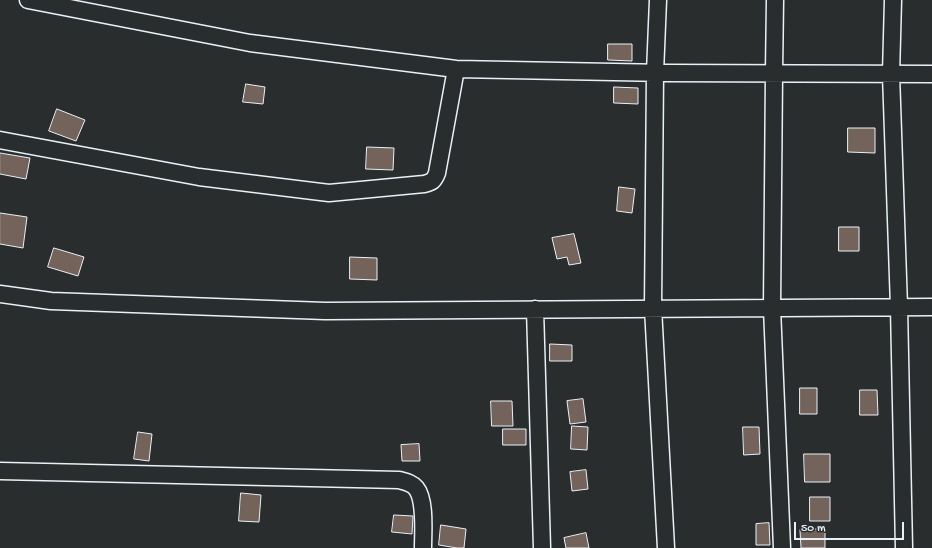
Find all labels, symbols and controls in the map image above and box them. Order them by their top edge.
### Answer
scale bar [796,514,906,540]
text: 50 m [801,522,826,536]

